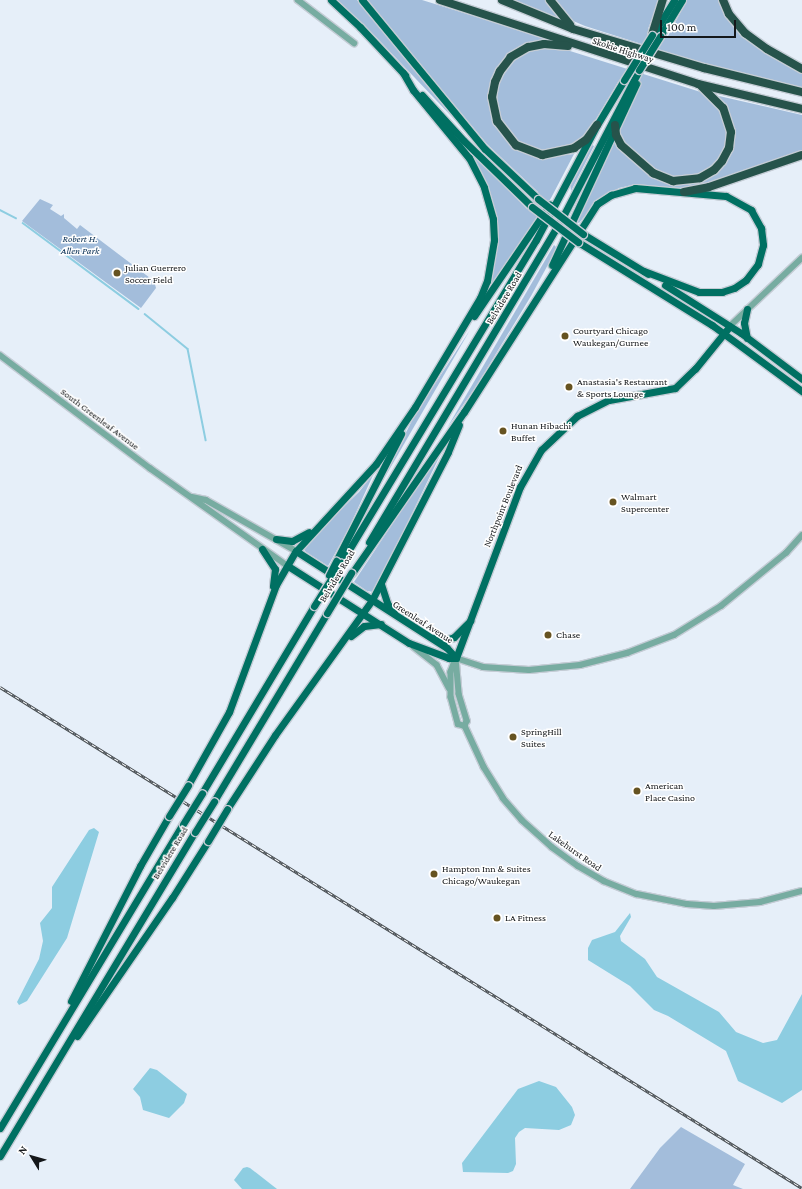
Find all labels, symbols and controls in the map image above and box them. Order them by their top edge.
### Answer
scale bar [662,12,738,38]
text: 100 m [667,20,696,34]
street label: Skokie Highway [591,34,655,66]
park label: Robert H. Allen Park [61,232,99,256]
place label: Julian Guerrero Soccer Field [125,261,186,284]
marker: Julian Guerrero Soccer Field [112,268,122,278]
street label: Belvidere Road [484,270,524,326]
place label: Courtyard Chicago Waukegan/Gurnee [573,324,648,348]
marker: Courtyard Chicago Waukegan/Gurnee [560,331,570,341]
place label: Anastasia's Restaurant & Sports Lounge [577,375,667,398]
marker: Anastasia's Restaurant & Sports Lounge [564,382,574,392]
street label: South Greenleaf Avenue [58,386,142,452]
place label: Hunan Hibachi Buffet [511,419,571,442]
marker: Hunan Hibachi Buffet [498,426,508,436]
street label: Northpoint Boulevard [481,463,525,549]
place label: Walmart Supercenter [621,490,669,514]
marker: Walmart Supercenter [608,497,618,507]
street label: Belvidere Road [317,548,357,604]
street label: Greenleaf Avenue [390,598,456,646]
place label: Chase [556,629,580,641]
marker: Chase [543,630,553,640]
place label: SpringHill Suites [521,725,562,748]
marker: SpringHill Suites [508,732,518,742]
place label: American Place Casino [645,779,695,802]
marker: American Place Casino [632,786,642,796]
street label: Belvidere Road [150,825,190,881]
street label: Lakehurst Road [546,828,604,874]
place label: Hampton Inn & Suites Chicago/Waukegan [442,862,531,886]
marker: Hampton Inn & Suites Chicago/Waukegan [429,869,439,879]
place label: LA Fitness [505,912,546,924]
marker: LA Fitness [492,913,502,923]
north arrow [12,1137,52,1177]
text: N [15,1143,29,1156]

